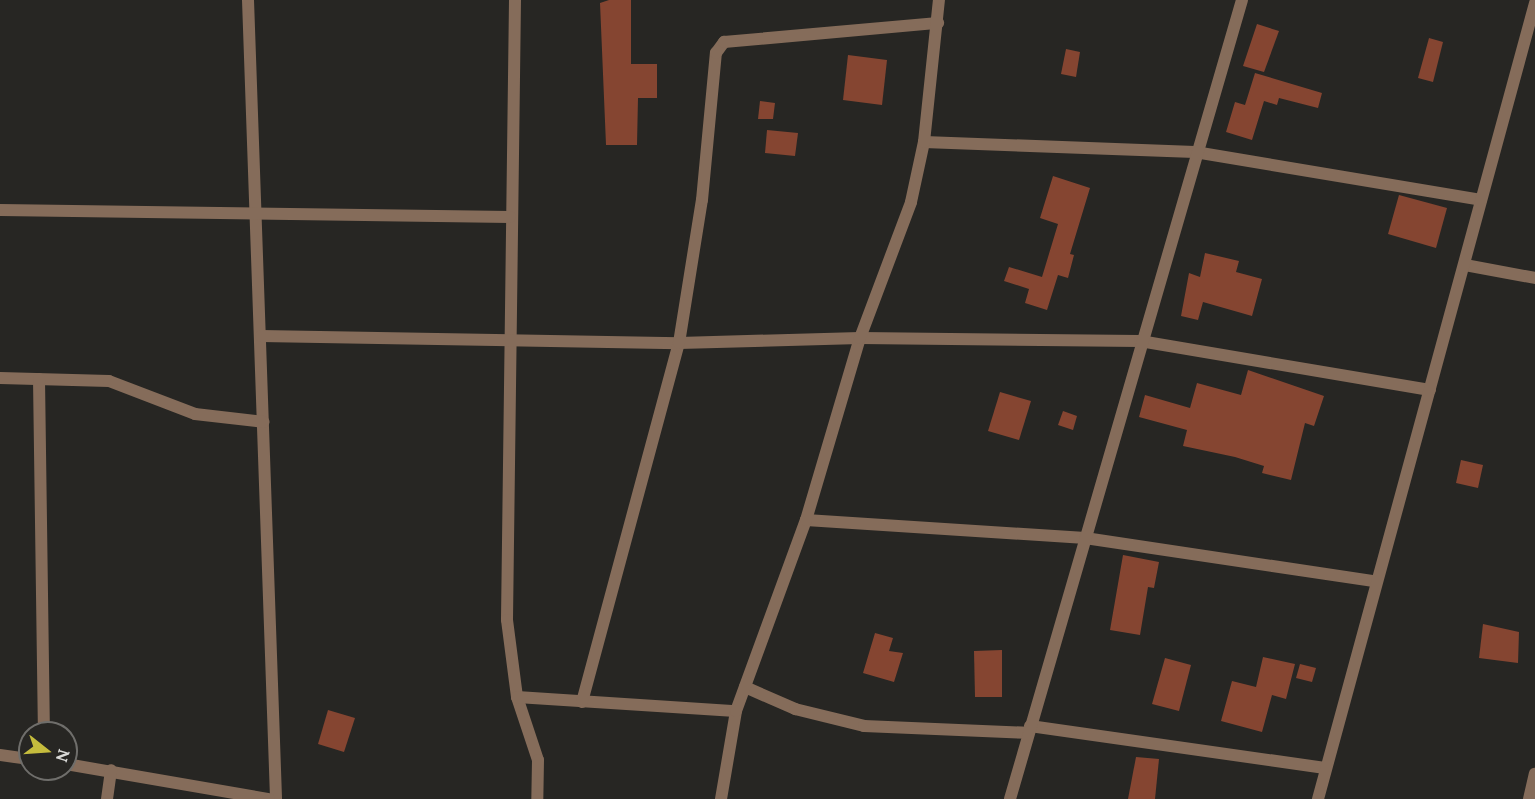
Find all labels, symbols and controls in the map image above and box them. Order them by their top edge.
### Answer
north arrow [18,721,78,781]
text: N [52,747,75,765]

